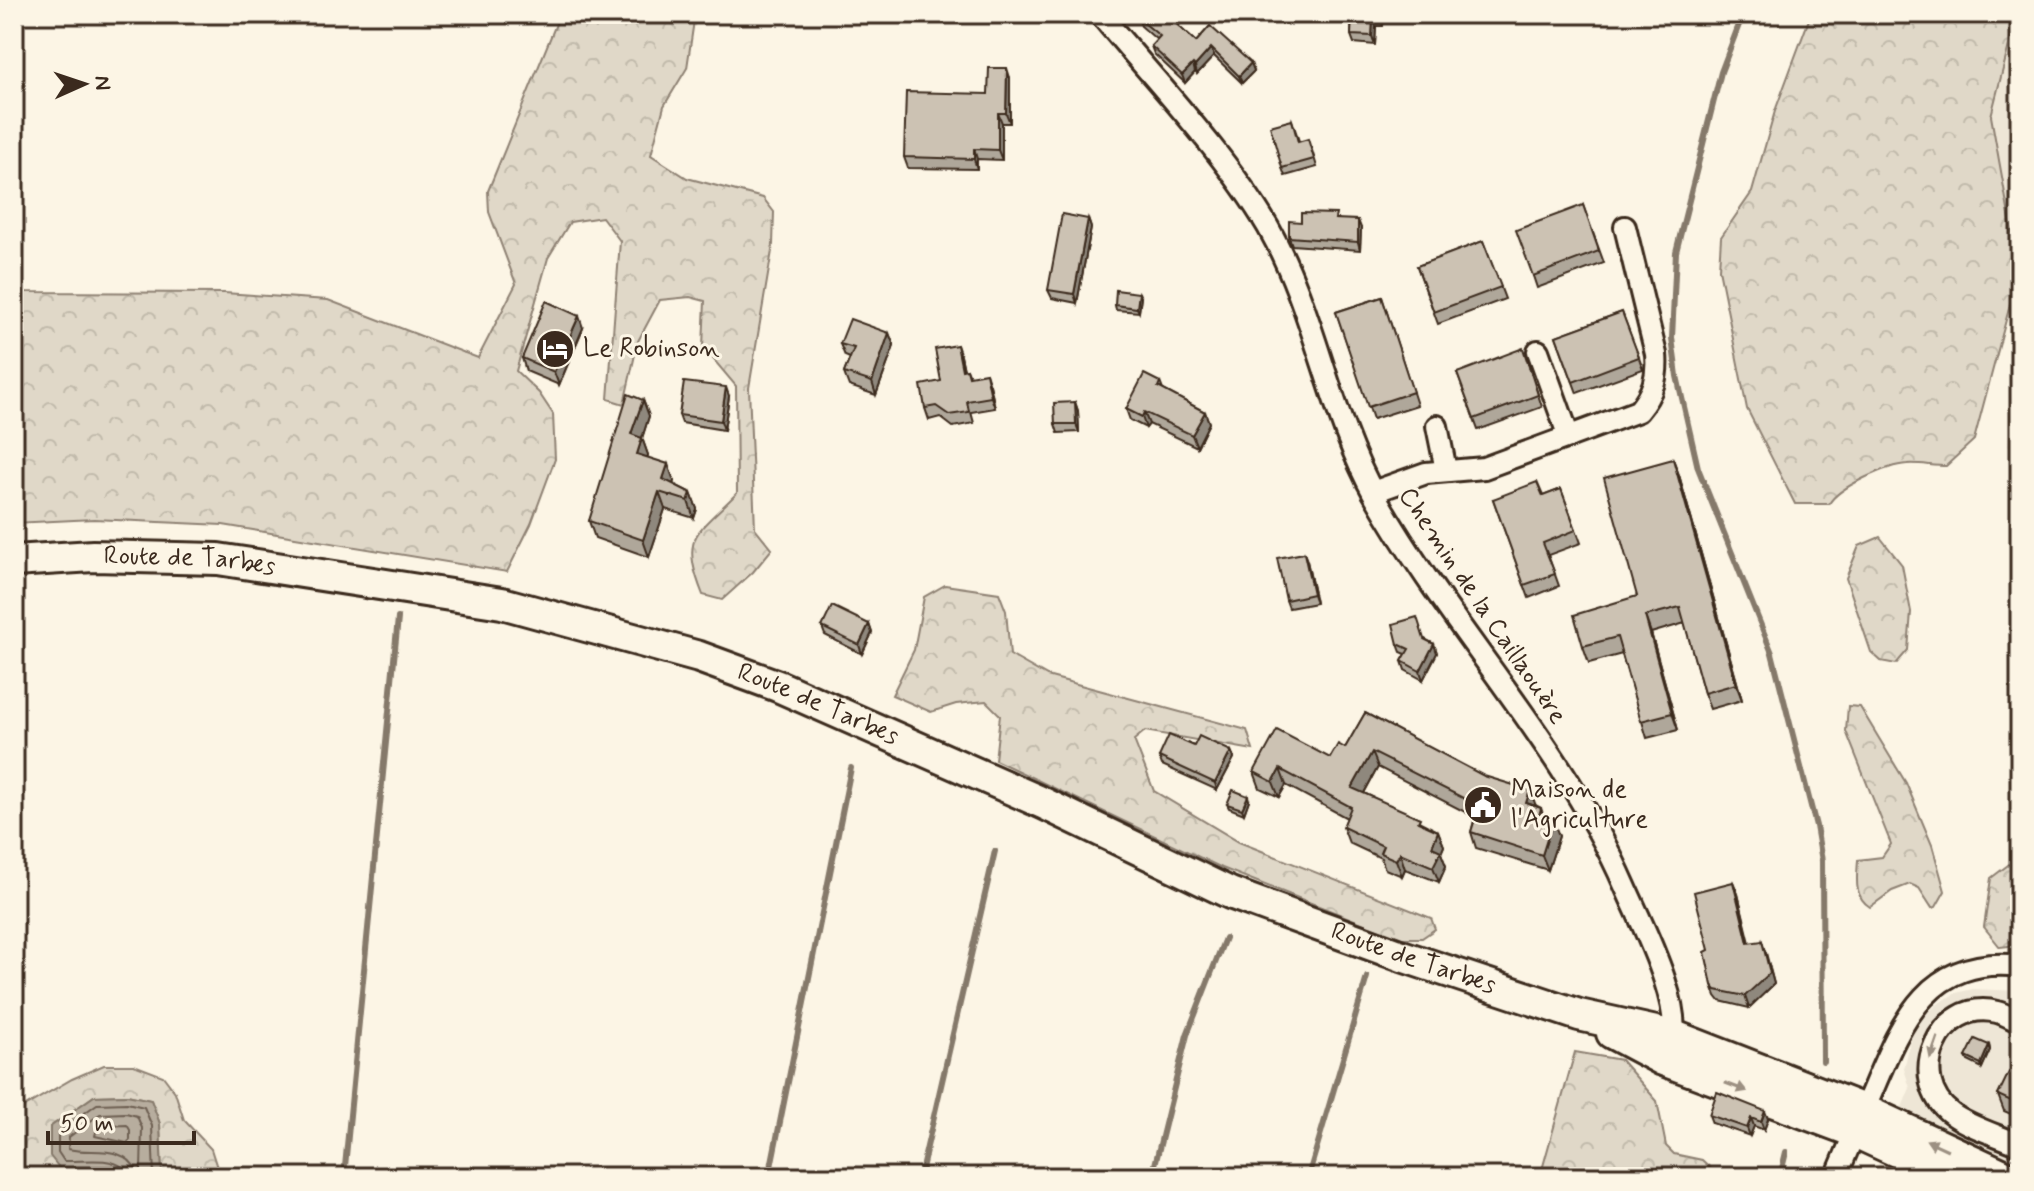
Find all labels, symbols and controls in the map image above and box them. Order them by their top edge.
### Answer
north arrow [44,44,124,124]
text: N [88,75,116,91]
hotel icon: Le Robinson [534,328,576,370]
place label: Le Robinson [583,332,720,366]
street label: Chemin de la Caillaouère [1390,481,1574,731]
street label: Route de Tarbes [103,539,278,585]
street label: Route de Tarbes [733,656,904,754]
place label: Maison de l'Agriculture [1511,773,1648,837]
public building icon: Maison de l'Agriculture [1462,784,1504,826]
street label: Route de Tarbes [1326,914,1500,1003]
one-way arrow [1928,1036,1940,1060]
one-way arrow [1724,1081,1748,1094]
scale bar [48,1095,194,1145]
text: 50 m [60,1109,114,1140]
one-way arrow [1925,1138,1949,1152]

